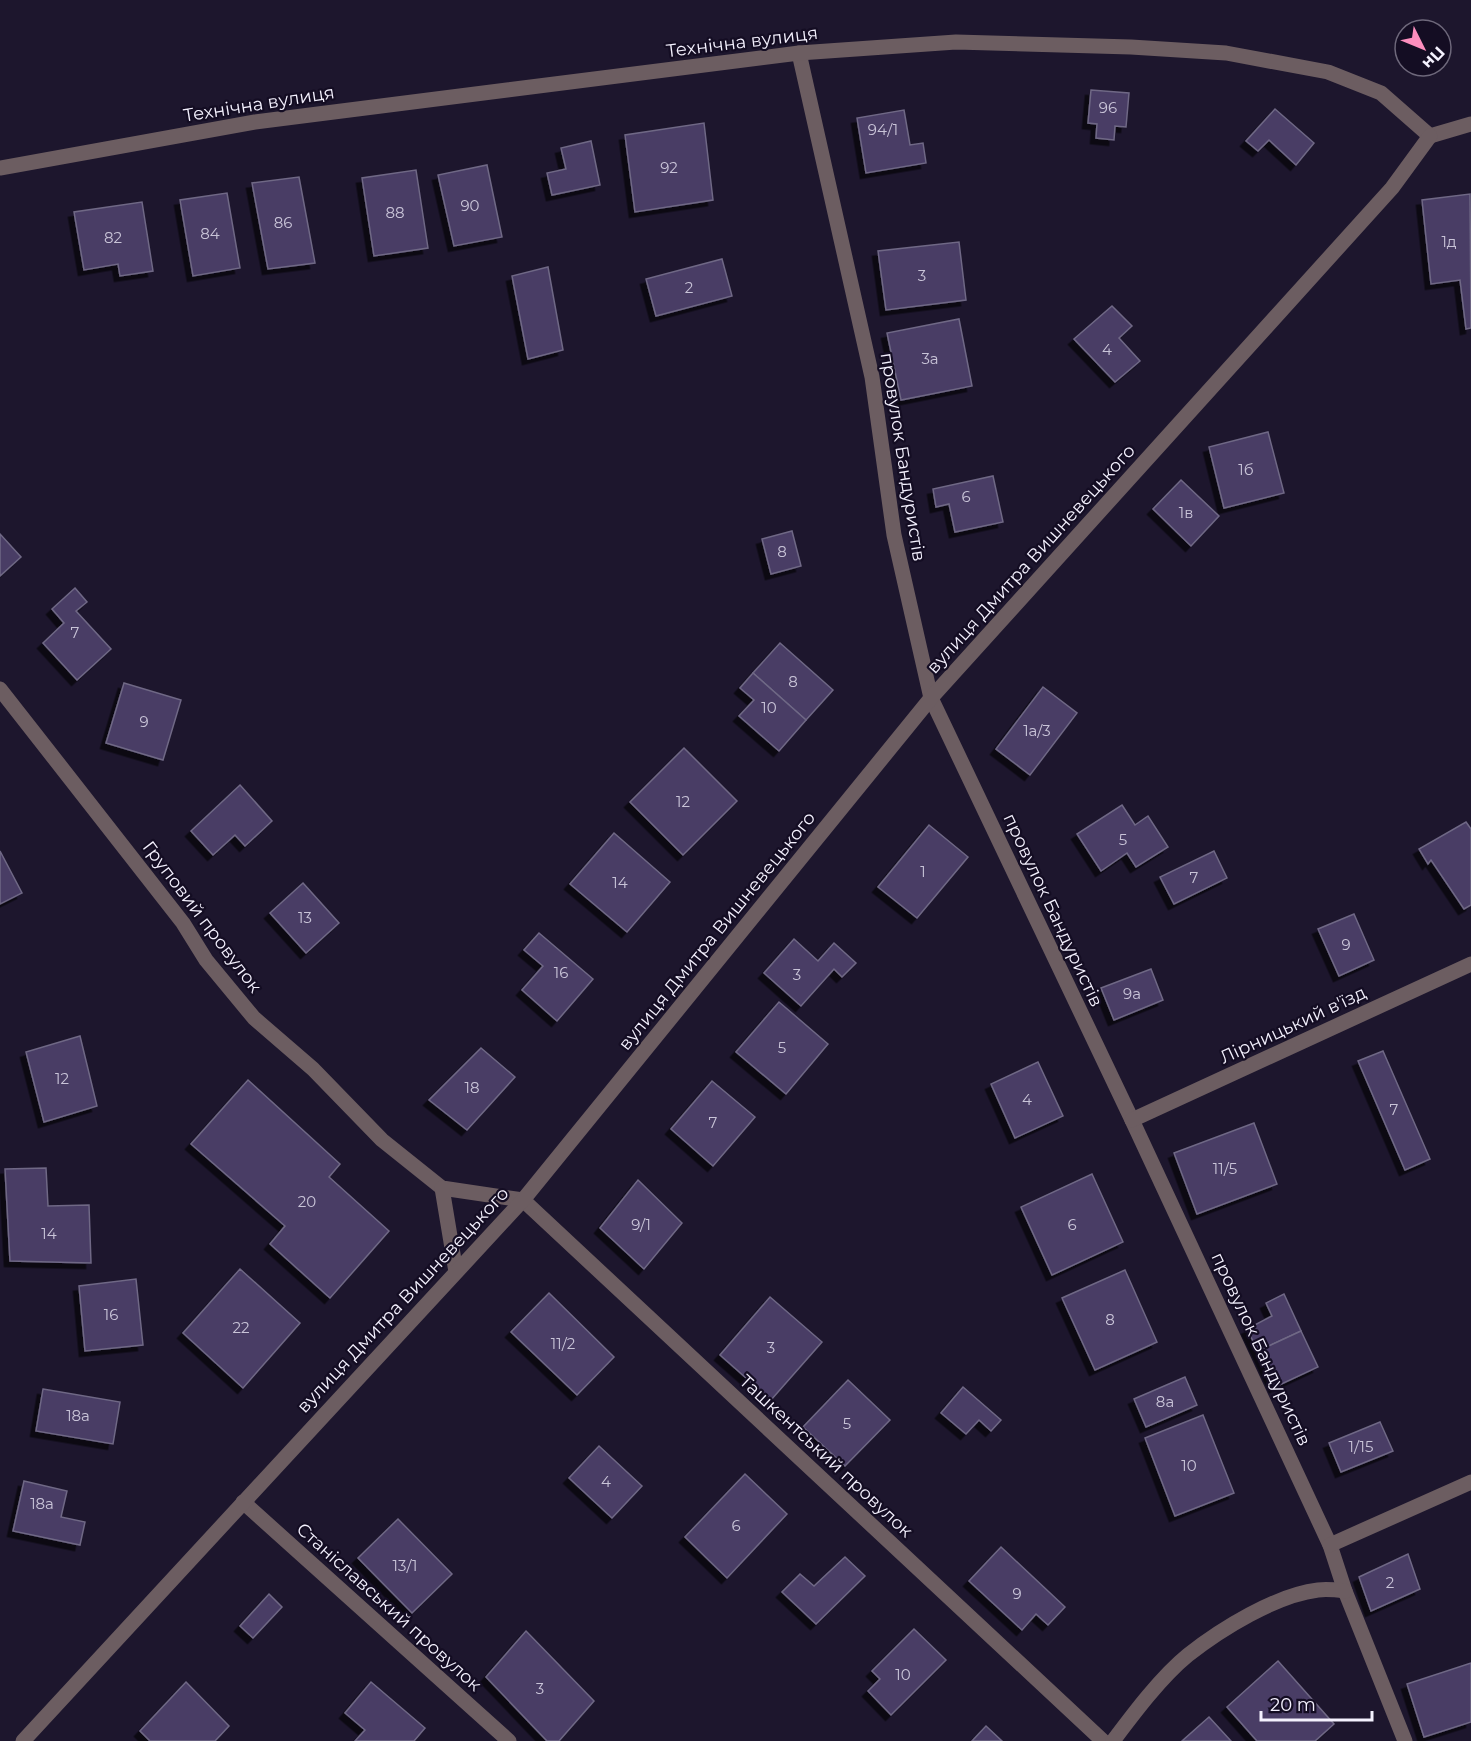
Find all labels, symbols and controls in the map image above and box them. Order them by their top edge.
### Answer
north arrow [1393,18,1453,78]
street label: Технічна вулиця [665,22,819,62]
text: Пн [1418,43,1449,73]
street label: Технічна вулиця [182,81,336,127]
house number: 96 [1099,98,1117,117]
house number: 94/1 [868,120,898,139]
house number: 92 [660,158,678,177]
house number: 90 [460,196,480,215]
house number: 88 [385,203,405,222]
house number: 86 [274,213,292,232]
house number: 84 [200,224,220,243]
house number: 82 [104,228,122,247]
house number: 1д [1441,232,1457,251]
house number: 3 [918,266,926,285]
house number: 2 [685,278,693,297]
house number: 4 [1102,340,1112,359]
house number: 3а [921,349,939,368]
street label: провулок Бандуристів [876,351,930,563]
street label: вулиця Дмитра Вишневецького [922,440,1140,678]
house number: 1б [1238,460,1254,479]
house number: 6 [961,487,971,506]
house number: 1в [1179,503,1193,522]
house number: 8 [777,542,787,561]
house number: 7 [71,623,80,642]
house number: 8 [788,672,798,691]
house number: 10 [761,698,777,717]
house number: 9 [139,712,149,731]
house number: 1а/3 [1023,721,1051,740]
house number: 12 [676,792,690,811]
street label: вулиця Дмитра Вишневецького [614,807,820,1055]
street label: провулок Бандуристів [998,810,1108,1010]
house number: 5 [1119,830,1127,849]
street label: Груповий провулок [138,837,266,998]
house number: 1 [920,862,926,881]
house number: 7 [1190,868,1199,887]
house number: 14 [612,873,628,892]
house number: 13 [298,908,312,927]
house number: 9 [1341,935,1351,954]
house number: 16 [554,963,568,982]
house number: 3 [793,965,801,984]
street label: Лірницький в'їзд [1216,981,1370,1069]
house number: 9а [1123,984,1141,1003]
house number: 5 [778,1038,786,1057]
house number: 12 [55,1069,69,1088]
house number: 18 [465,1078,480,1097]
house number: 4 [1022,1090,1032,1109]
house number: 7 [1390,1100,1399,1119]
house number: 7 [709,1113,718,1132]
house number: 11/5 [1213,1159,1237,1178]
street label: вулиця Дмитра Вишневецького [292,1183,514,1417]
house number: 20 [298,1192,316,1211]
house number: 9/1 [631,1215,651,1234]
house number: 6 [1067,1215,1077,1234]
house number: 14 [41,1224,57,1243]
street label: провулок Бандуристів [1206,1249,1316,1449]
house number: 16 [104,1305,118,1324]
house number: 8 [1105,1310,1115,1329]
house number: 22 [232,1318,250,1337]
house number: 11/2 [551,1334,575,1353]
house number: 3 [767,1338,775,1357]
street label: Ташкентський провулок [735,1370,918,1542]
house number: 8а [1156,1392,1174,1411]
house number: 18а [66,1406,90,1425]
house number: 5 [843,1414,851,1433]
house number: 1/15 [1349,1437,1373,1456]
house number: 10 [1181,1456,1197,1475]
house number: 4 [601,1472,611,1491]
house number: 18а [30,1494,54,1513]
house number: 6 [731,1516,741,1535]
street label: Станіславський провулок [292,1518,486,1696]
house number: 13/1 [393,1556,417,1575]
house number: 2 [1386,1573,1394,1592]
house number: 9 [1012,1584,1022,1603]
house number: 10 [895,1665,911,1684]
house number: 3 [536,1679,544,1698]
scale bar [1261,1684,1372,1722]
text: 20 m [1270,1694,1316,1716]

